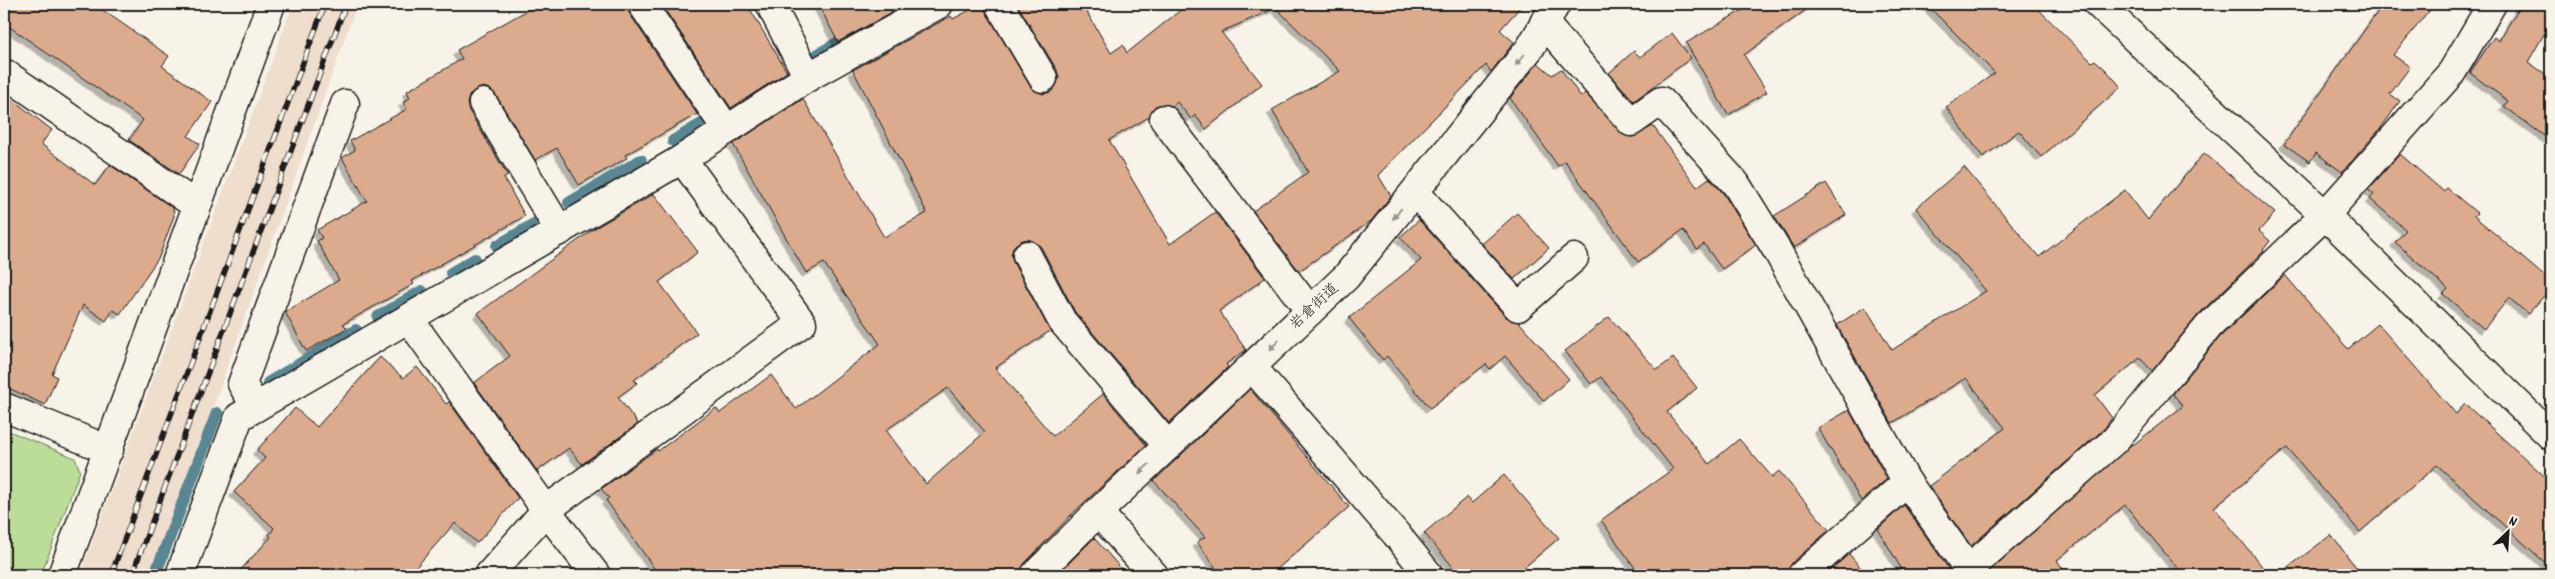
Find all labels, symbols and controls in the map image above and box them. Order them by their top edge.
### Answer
one-way arrow [1515,53,1526,66]
one-way arrow [1391,207,1402,220]
street label: 岩倉街道 [1286,278,1344,336]
one-way arrow [1269,339,1281,351]
one-way arrow [1138,463,1150,475]
north arrow [2482,506,2532,556]
text: N [2505,512,2520,533]

